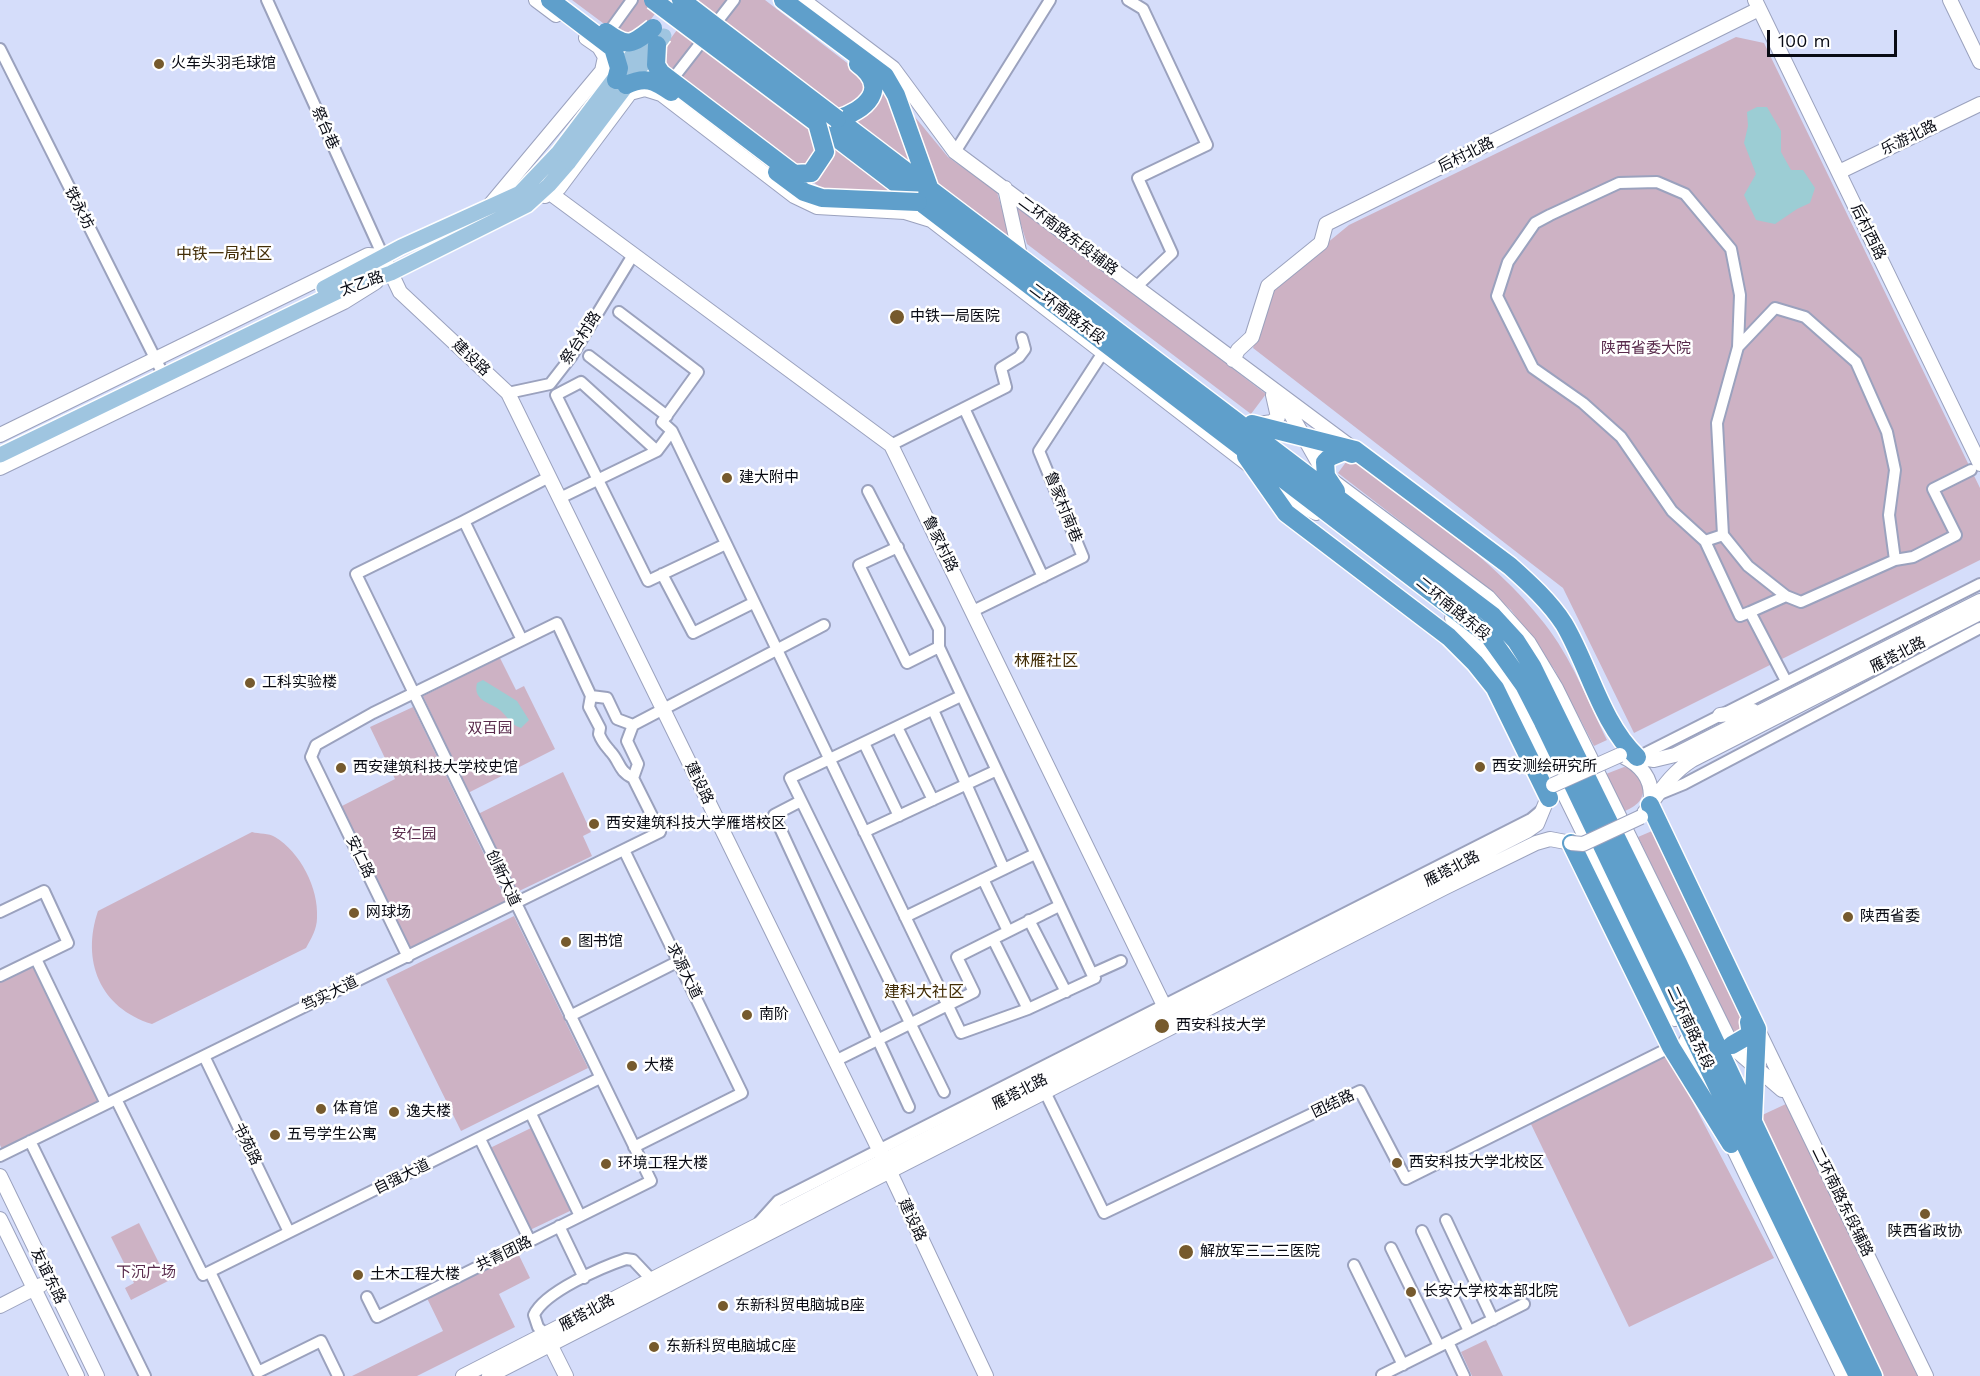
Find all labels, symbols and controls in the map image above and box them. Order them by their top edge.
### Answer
scale bar [1770,18,1900,56]
text: 100 m [1778,30,1831,51]
place label: 火车头羽毛球馆 [171,55,276,73]
marker: 火车头羽毛球馆 [152,57,166,71]
street label: 祭台巷 [308,104,342,152]
street label: 乐游北路 [1878,117,1940,159]
street label: 后村北路 [1435,134,1497,176]
street label: 铁永坊 [61,184,97,232]
street label: 二环南路东段辅路 [1015,193,1121,279]
street label: 后村西路 [1847,201,1889,263]
district label: 中铁一局社区 [176,244,272,264]
street label: 太乙路 [338,268,386,300]
street label: 二环南路东段 [1026,280,1108,348]
street label: 祭台村路 [557,308,605,368]
marker: 中铁一局医院 [888,308,906,326]
place label: 中铁一局医院 [910,308,1000,326]
street label: 建设路 [448,336,494,380]
park label: 陕西省委大院 [1601,340,1691,358]
place label: 建大附中 [739,469,799,487]
street label: 鲁家村南巷 [1041,469,1085,545]
marker: 建大附中 [720,471,734,485]
street label: 鲁家村路 [919,513,961,575]
street label: 二环南路东段 [1412,574,1494,644]
street label: 雁塔北路 [1867,633,1929,677]
district label: 林雁社区 [1014,651,1078,671]
place label: 工科实验楼 [262,674,337,692]
marker: 工科实验楼 [243,676,257,690]
park label: 双百园 [468,720,512,738]
place label: 西安测绘研究所 [1492,758,1597,776]
place label: 西安建筑科技大学校史馆 [353,759,518,777]
street label: 建设路 [681,759,717,807]
marker: 西安测绘研究所 [1473,760,1487,774]
marker: 西安建筑科技大学校史馆 [334,761,348,775]
place label: 西安建筑科技大学雁塔校区 [606,815,786,833]
marker: 西安建筑科技大学雁塔校区 [587,817,601,831]
park label: 安仁园 [392,826,436,844]
street label: 安仁路 [342,833,378,881]
street label: 创新大道 [482,847,524,909]
street label: 雁塔北路 [1421,847,1483,891]
place label: 网球场 [366,904,411,922]
marker: 网球场 [347,906,361,920]
place label: 陕西省委 [1860,908,1920,926]
marker: 陕西省委 [1841,910,1855,924]
place label: 图书馆 [578,933,623,951]
marker: 图书馆 [559,935,573,949]
street label: 求源大道 [663,940,705,1002]
street label: 笃实大道 [299,973,361,1015]
district label: 建科大社区 [884,982,964,1002]
street label: 二环南路东段 [1663,983,1717,1073]
place label: 南阶 [759,1006,789,1024]
marker: 南阶 [740,1008,754,1022]
marker: 西安科技大学 [1153,1017,1171,1035]
place label: 西安科技大学 [1176,1017,1266,1035]
place label: 大楼 [644,1057,674,1075]
marker: 大楼 [625,1059,639,1073]
street label: 雁塔北路 [989,1070,1051,1114]
street label: 团结路 [1309,1086,1357,1122]
place label: 体育馆 [333,1100,378,1118]
marker: 体育馆 [314,1102,328,1116]
place label: 逸夫楼 [406,1103,451,1121]
marker: 逸夫楼 [387,1105,401,1119]
street label: 书苑路 [229,1120,265,1168]
place label: 五号学生公寓 [287,1126,377,1144]
marker: 五号学生公寓 [268,1128,282,1142]
street label: 二环南路东段辅路 [1808,1144,1876,1260]
place label: 西安科技大学北校区 [1409,1154,1544,1172]
place label: 环境工程大楼 [618,1155,708,1173]
street label: 自强大道 [371,1156,433,1198]
marker: 西安科技大学北校区 [1390,1156,1404,1170]
marker: 环境工程大楼 [599,1157,613,1171]
street label: 建设路 [894,1196,930,1244]
marker: 陕西省政协 [1918,1207,1932,1221]
place label: 陕西省政协 [1888,1223,1962,1241]
street label: 共青团路 [473,1233,535,1275]
marker: 解放军三二三医院 [1177,1243,1195,1261]
place label: 解放军三二三医院 [1200,1243,1320,1261]
street label: 友谊东路 [27,1245,69,1307]
park label: 下沉广场 [116,1264,176,1282]
place label: 土木工程大楼 [370,1266,460,1284]
marker: 土木工程大楼 [351,1268,365,1282]
place label: 长安大学校本部北院 [1423,1283,1558,1301]
marker: 长安大学校本部北院 [1404,1285,1418,1299]
street label: 雁塔北路 [556,1291,618,1335]
place label: 东新科贸电脑城B座 [735,1297,865,1315]
marker: 东新科贸电脑城B座 [716,1299,730,1313]
place label: 东新科贸电脑城C座 [666,1338,796,1356]
marker: 东新科贸电脑城C座 [647,1340,661,1354]

